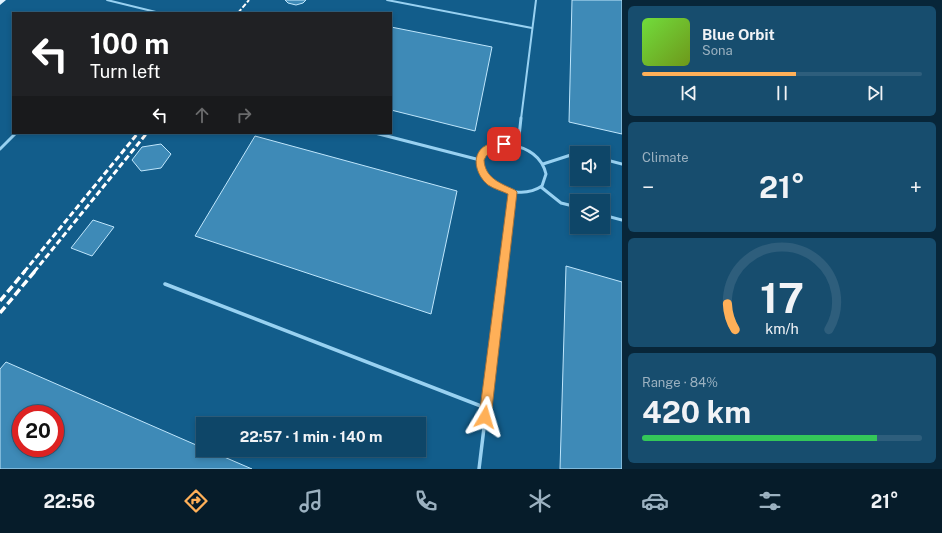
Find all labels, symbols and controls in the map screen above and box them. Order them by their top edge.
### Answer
text: Blue Orbit [702,26,775,43]
text: 100 m [90,27,169,60]
icon: left [24,28,76,80]
text: Sona [702,43,733,58]
text: Turn left [90,61,160,82]
icon: previous [678,82,700,104]
icon: pause [771,82,793,104]
icon: next [864,82,886,104]
icon: left [149,104,171,126]
icon: ahead [191,104,213,126]
icon: right [233,104,255,126]
pin [487,127,521,161]
icon: arrive [493,133,515,155]
map controls [570,146,610,234]
button: sound [570,146,610,186]
text: Climate [642,150,689,165]
text: 21° [759,169,805,205]
text: − [642,174,654,200]
text: + [910,174,922,200]
button: layers [570,194,610,234]
text: 17 [760,273,804,322]
text: km/h [765,320,799,337]
text: Range · 84% [642,375,718,390]
text: 420 km [642,394,751,430]
position arrow [464,396,506,438]
speed limit sign: 20 [12,405,64,457]
text: 22:57 · 1 min · 140 m [240,428,382,445]
icon: directions [182,487,210,515]
icon: music [297,487,325,515]
icon: phone [412,487,440,515]
icon: climate [526,487,554,515]
icon: car [641,487,669,515]
icon: filters [756,487,784,515]
text: 22:56 [43,491,95,512]
text: 21° [871,491,899,512]

